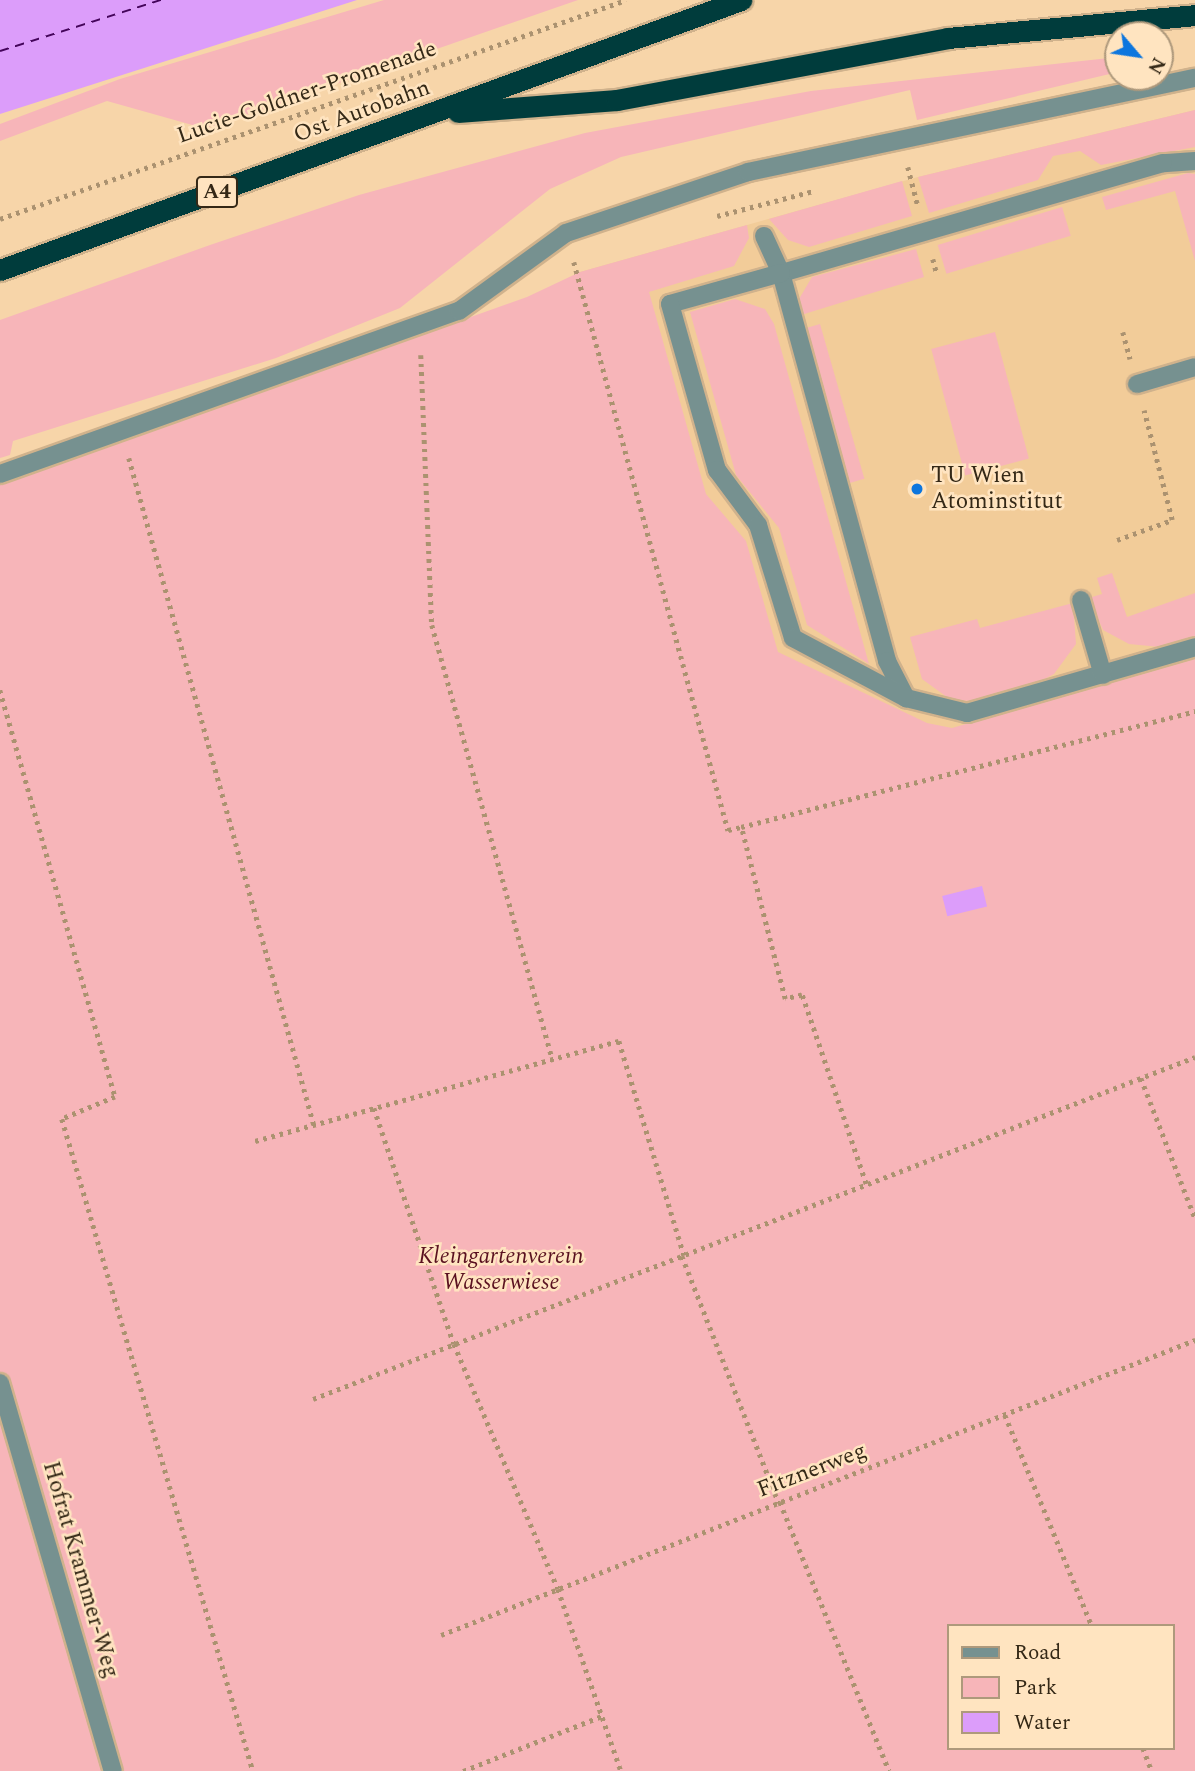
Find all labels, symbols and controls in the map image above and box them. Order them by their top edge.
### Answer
north arrow [1104,21,1174,91]
street label: Lucie-Goldner-Promenade [174,36,440,150]
text: N [1140,52,1173,79]
street label: Ost Autobahn [290,75,434,149]
road number: A4 [194,174,240,210]
place label: TU Wien Atominstitut [931,462,1063,516]
marker: TU Wien Atominstitut [909,481,925,497]
park label: Kleingartenverein Wasserwiese [418,1243,584,1297]
street label: Fitznerweg [753,1438,871,1504]
street label: Hofrat Krammer-Weg [36,1458,124,1682]
legend [946,1624,1174,1750]
text: Road [1014,1637,1061,1669]
text: Park [1014,1672,1057,1704]
text: Water [1014,1707,1070,1739]

